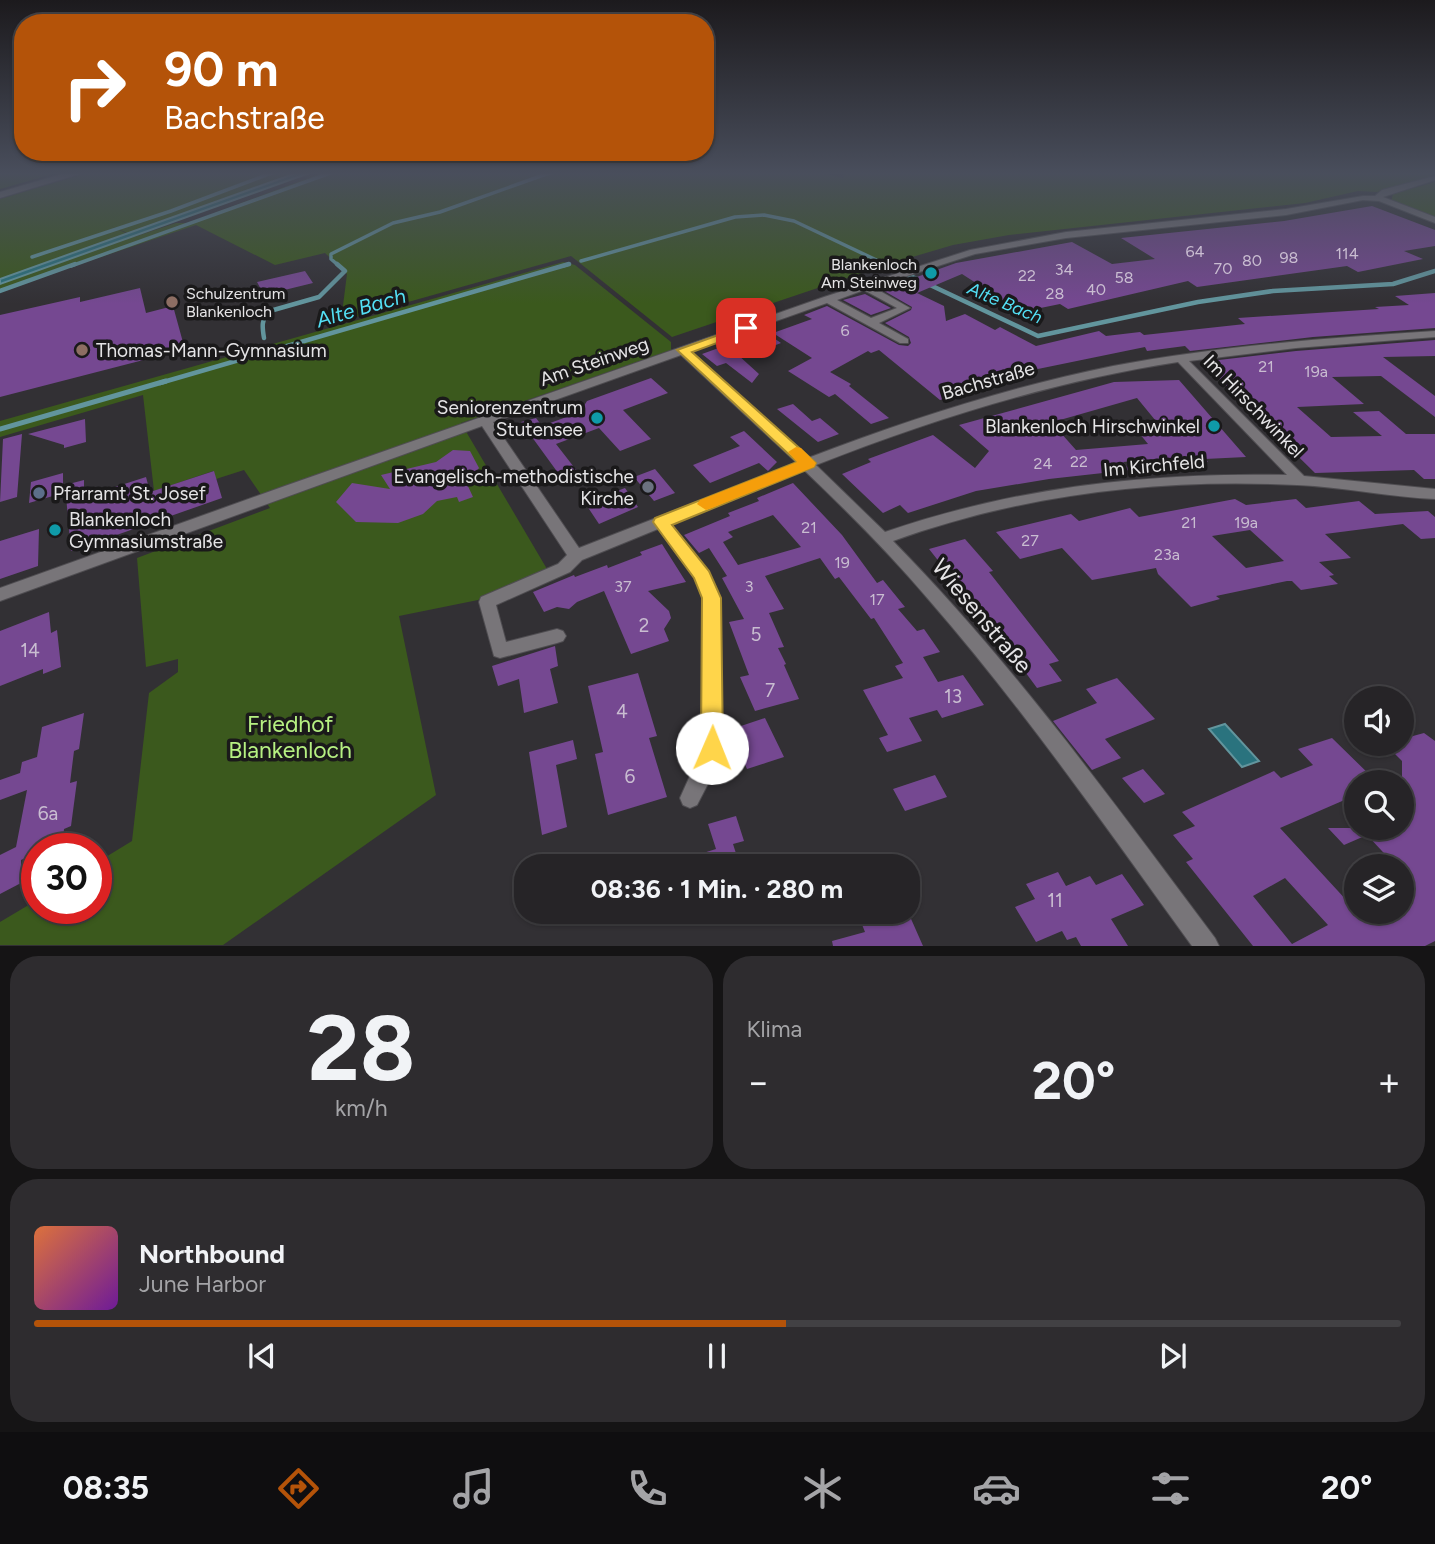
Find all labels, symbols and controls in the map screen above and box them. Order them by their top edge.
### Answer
text: 90 m [164,39,279,98]
icon: right [49,42,140,133]
text: Bachstraße [164,99,325,137]
house number: 64 [1186,242,1205,261]
house number: 114 [1335,244,1359,263]
house number: 98 [1280,248,1298,267]
house number: 80 [1242,251,1262,270]
place label: Blankenloch Am Steinweg [821,255,917,292]
house number: 70 [1214,259,1232,278]
house number: 34 [1055,260,1073,279]
marker: Blankenloch Am Steinweg [923,265,939,281]
house number: 22 [1018,266,1036,285]
house number: 58 [1114,268,1134,287]
water label: Alte Bach [963,277,1046,329]
house number: 40 [1086,280,1106,299]
water label: Alte Bach [312,283,409,332]
place label: Schulzentrum Blankenloch [186,284,285,321]
house number: 28 [1046,284,1064,303]
marker: Schulzentrum Blankenloch [164,294,180,310]
pin [716,298,776,358]
icon: arrive [727,309,765,347]
house number: 6 [840,321,850,340]
street label: Am Steinweg [537,332,652,391]
place label: Thomas-Mann-Gymnasium [96,339,327,362]
marker: Thomas-Mann-Gymnasium [74,342,90,358]
street label: Im Hirschwinkel [1199,350,1309,463]
street label: Bachstraße [939,356,1037,405]
house number: 21 [1258,357,1274,376]
house number: 19a [1304,362,1328,381]
place label: Seniorenzentrum Stutensee [437,396,583,441]
marker: Seniorenzentrum Stutensee [589,410,605,426]
place label: Blankenloch Hirschwinkel [985,415,1200,438]
marker: Blankenloch Hirschwinkel [1206,418,1222,434]
street label: Im Kirchfeld [1102,450,1206,481]
house number: 22 [1070,452,1088,471]
house number: 24 [1034,454,1052,473]
place label: Evangelisch-methodistische Kirche [394,465,634,510]
marker: Evangelisch-methodistische Kirche [640,479,656,495]
place label: Pfarramt St. Josef [53,482,206,505]
marker: Pfarramt St. Josef [31,485,47,501]
place label: Blankenloch Gymnasiumstraße [69,508,223,553]
house number: 21 [1181,513,1197,532]
house number: 19a [1234,513,1258,532]
house number: 21 [801,518,817,537]
marker: Blankenloch Gymnasiumstraße [47,522,63,538]
house number: 27 [1021,531,1039,550]
house number: 23a [1154,545,1180,564]
house number: 19 [834,553,850,572]
street label: Wiesenstraße [926,553,1038,679]
house number: 37 [614,577,632,596]
house number: 3 [745,577,753,596]
house number: 17 [869,590,885,609]
house number: 2 [639,614,649,637]
house number: 5 [751,623,762,646]
house number: 14 [20,639,40,662]
house number: 7 [765,679,775,702]
house number: 13 [944,685,962,708]
map controls [1344,686,1414,924]
button: sound [1344,686,1414,756]
house number: 4 [616,700,628,723]
park label: Friedhof Blankenloch [228,710,352,764]
position arrow [675,711,749,785]
house number: 6 [625,765,636,788]
button: search [1344,770,1414,840]
house number: 6a [38,802,58,825]
speed limit sign: 30 [21,833,112,924]
button: layers [1344,854,1414,924]
text: 08:36 · 1 Min. · 280 m [591,873,843,905]
house number: 11 [1047,889,1063,912]
text: 28 [307,994,415,1103]
text: Klima [747,1015,802,1043]
text: 20° [1032,1050,1115,1112]
text: − [747,1059,770,1105]
text: + [1377,1059,1401,1105]
text: km/h [335,1094,388,1122]
text: Northbound [139,1238,285,1270]
text: June Harbor [139,1270,266,1298]
icon: previous [243,1337,281,1375]
icon: pause [698,1337,736,1375]
icon: next [1154,1337,1192,1375]
icon: directions [274,1464,323,1513]
icon: music [449,1464,498,1513]
icon: phone [623,1464,672,1513]
icon: climate [798,1464,847,1513]
icon: car [972,1464,1021,1513]
icon: filters [1146,1464,1195,1513]
text: 08:35 [63,1469,149,1507]
text: 20° [1321,1469,1372,1507]

